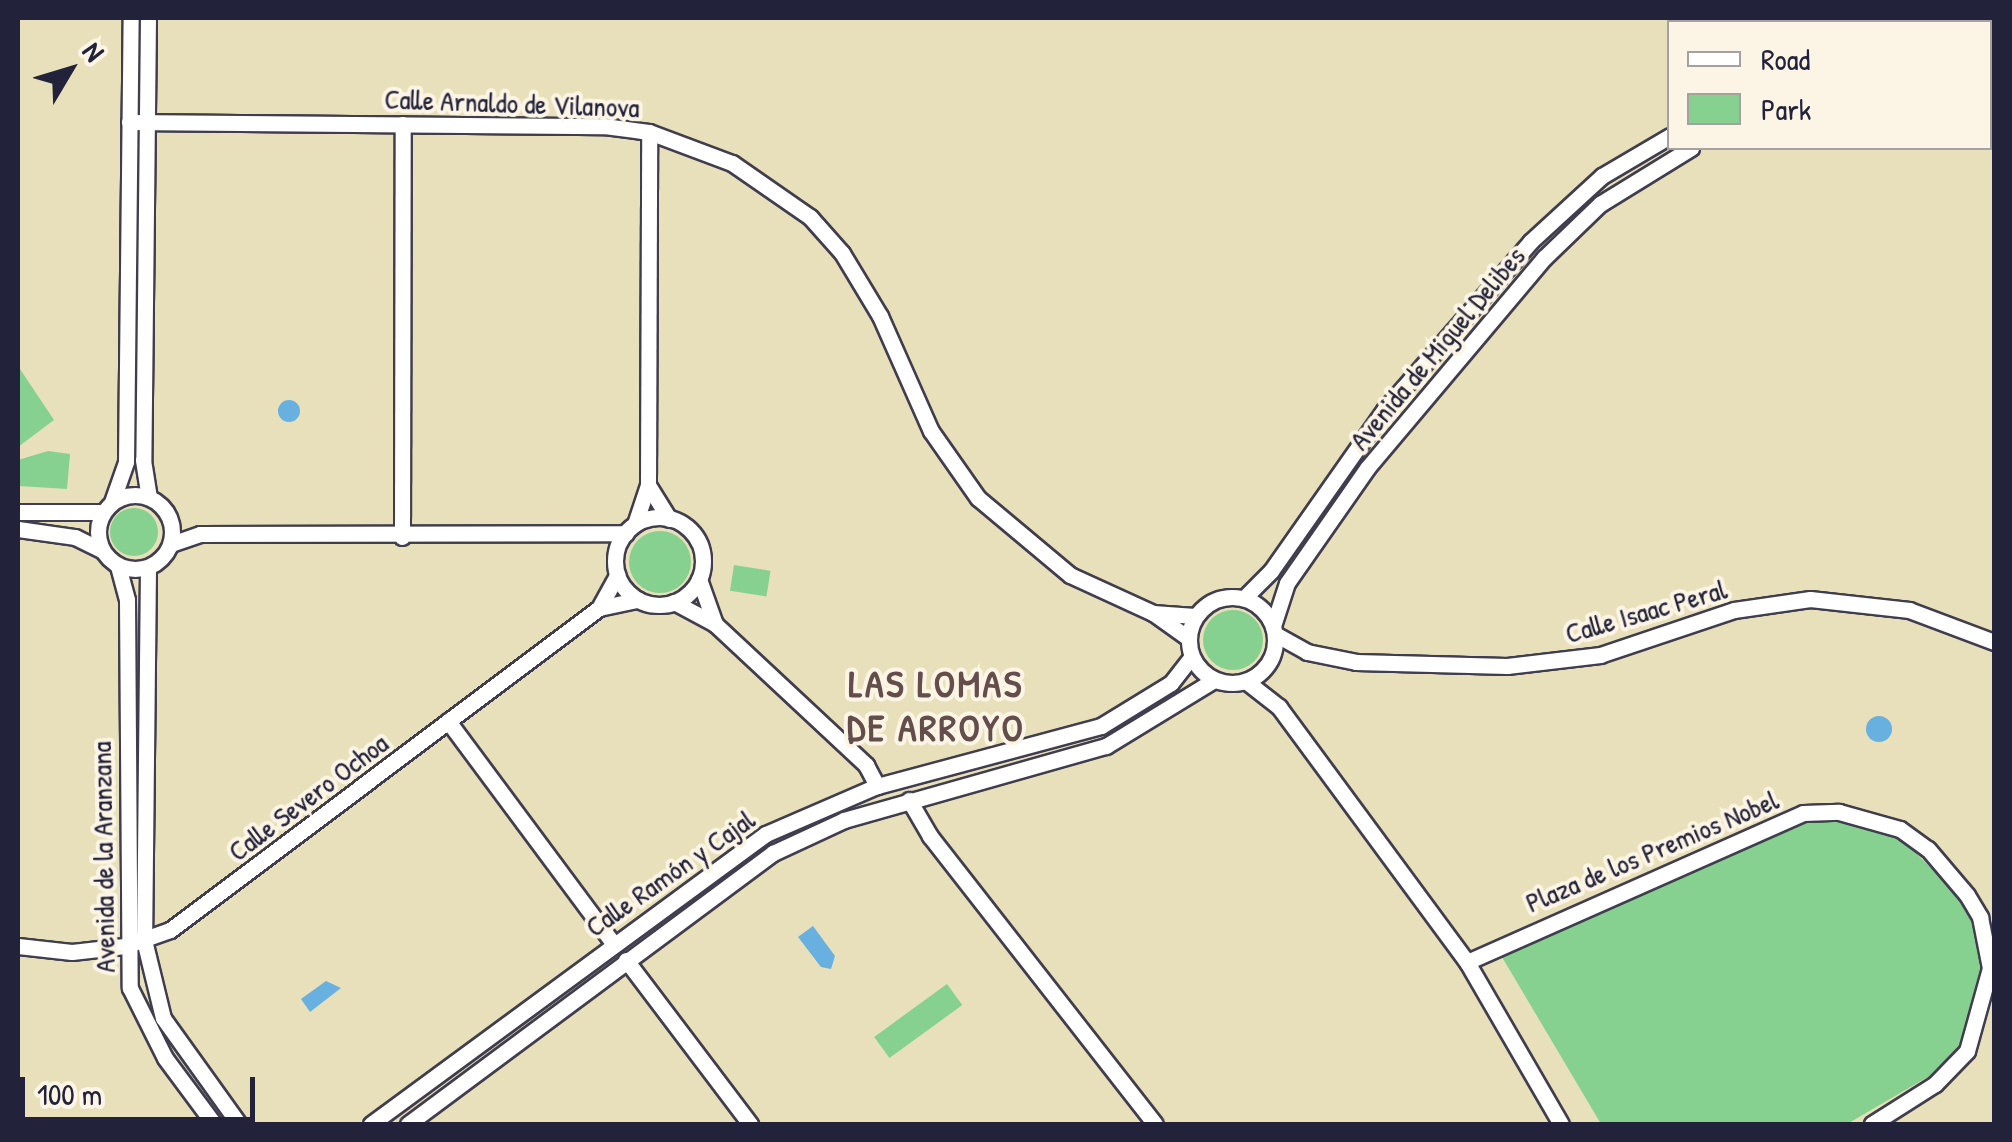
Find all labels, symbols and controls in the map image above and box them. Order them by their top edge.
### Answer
north arrow [20,20,120,120]
legend [1667,20,1992,150]
text: N [74,34,113,69]
text: Road [1761,39,1810,79]
street label: Calle Arnaldo de Vilanova [384,82,640,124]
text: Park [1761,89,1811,129]
street label: Avenida de Miguel Delibes [1342,240,1532,456]
street label: Calle Isaac Peral [1561,572,1731,650]
district label: LAS LOMAS DE ARROYO [847,661,1025,751]
street label: Calle Severo Ochoa [222,726,394,868]
street label: Avenida de la Aranzana [84,741,122,973]
street label: Plaza de los Premios Nobel [1521,783,1783,919]
street label: Calle Ramón y Cajal [579,802,761,944]
scale bar [25,1057,260,1119]
text: 100 m [37,1074,102,1114]

